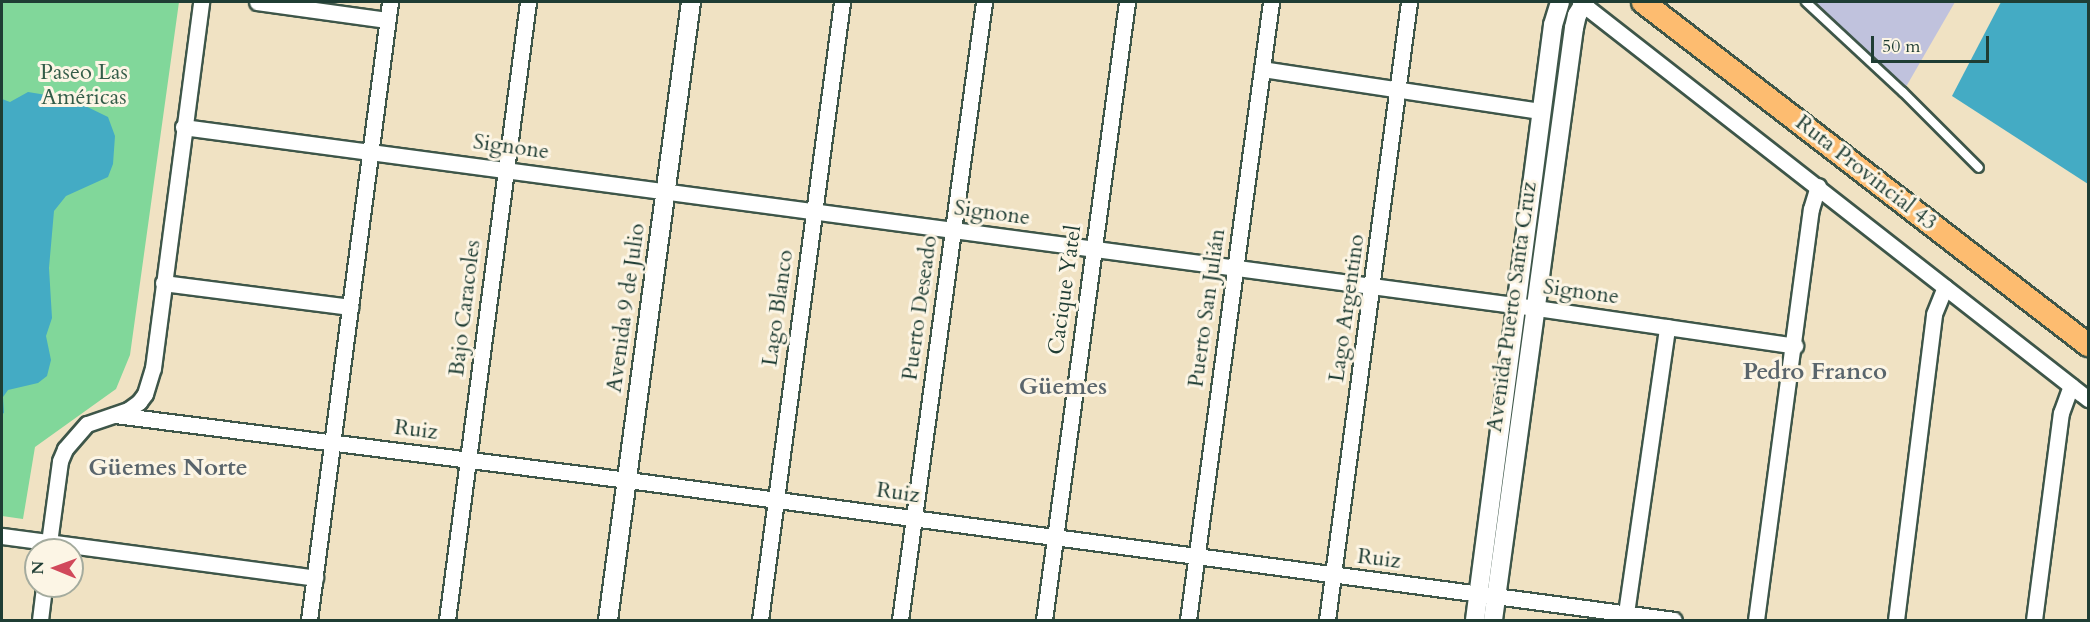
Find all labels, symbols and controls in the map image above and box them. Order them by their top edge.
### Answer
scale bar [1874,24,1992,62]
text: 50 m [1882,34,1921,59]
park label: Paseo Las Américas [40,59,128,110]
street label: Ruta Provincial 43 [1790,110,1942,236]
street label: Signone [471,129,551,165]
street label: Avenida Puerto Santa Cruz [1481,180,1543,434]
street label: Signone [952,195,1032,231]
street label: Avenida 9 de Julio [601,222,651,394]
street label: Cacique Yatel [1043,223,1087,357]
street label: Puerto San Julián [1183,227,1231,389]
street label: Lago Argentino [1324,232,1370,384]
street label: Puerto Deseado [897,234,943,382]
street label: Bajo Caracoles [444,238,486,378]
street label: Lago Blanco [757,248,799,368]
street label: Signone [1541,274,1621,310]
district label: Pedro Franco [1743,358,1887,386]
district label: Güemes [1019,373,1107,401]
street label: Ruiz [393,414,439,446]
district label: Güemes Norte [88,454,248,482]
street label: Ruiz [875,477,921,509]
north arrow [24,538,84,598]
street label: Ruiz [1356,543,1402,575]
text: N [27,561,49,575]

